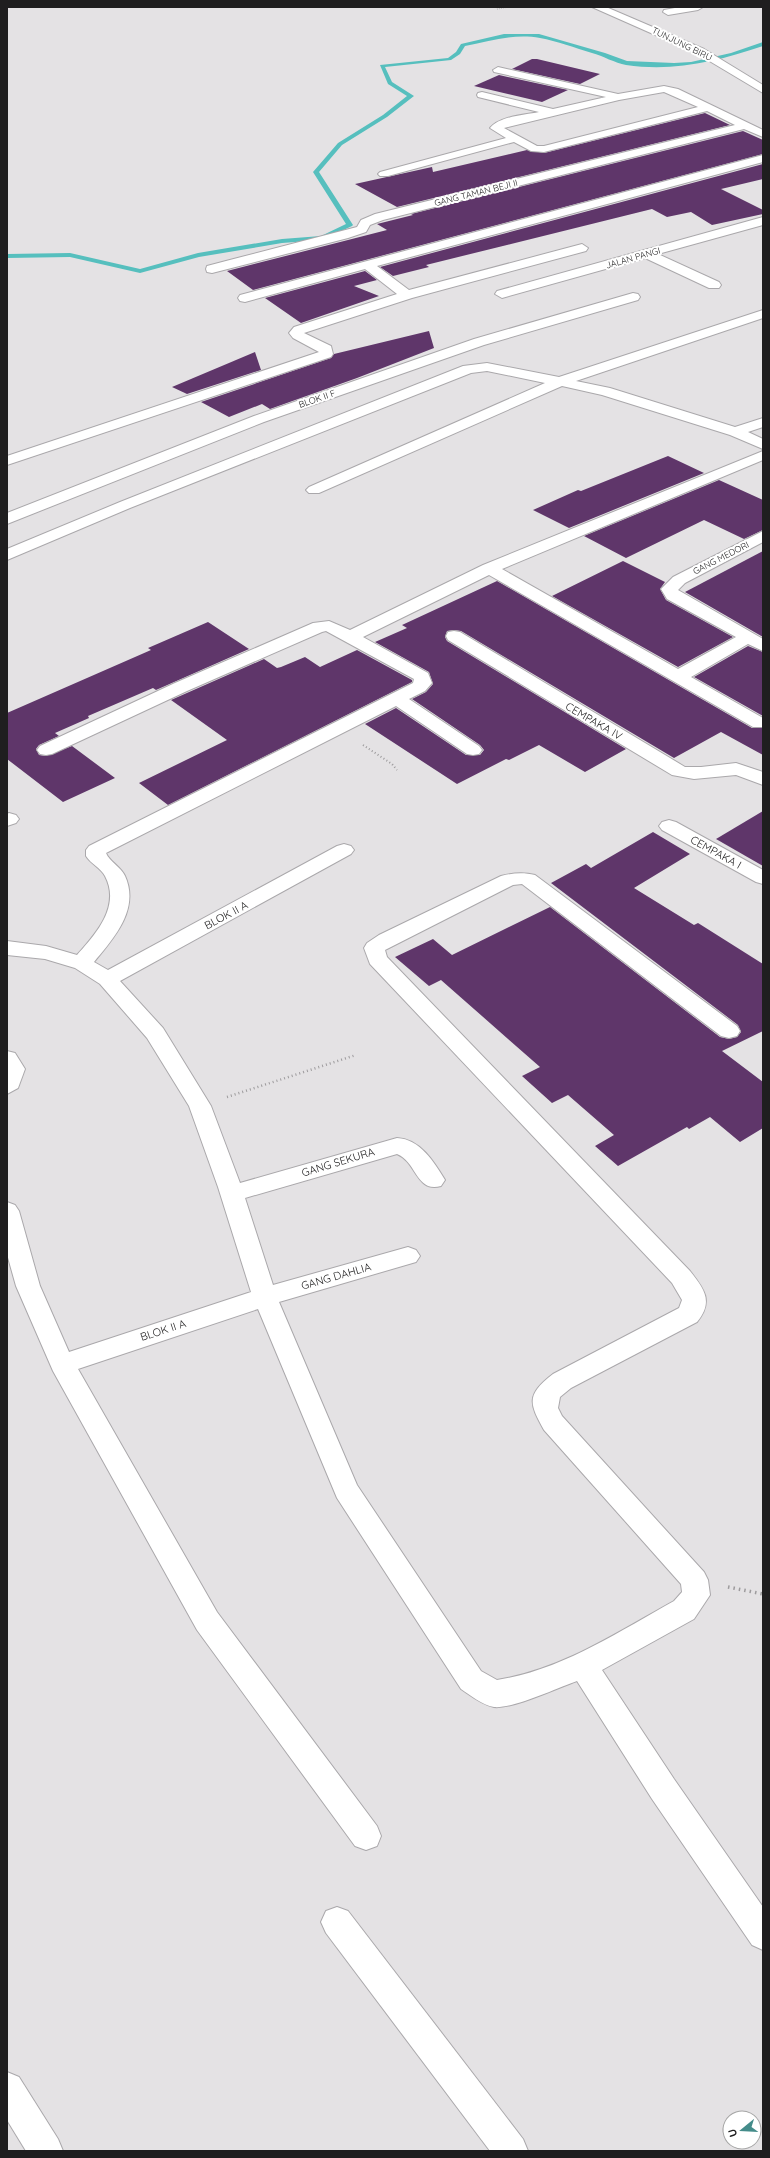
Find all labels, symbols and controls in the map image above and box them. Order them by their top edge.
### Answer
street label: TUNJUNG BIRU [650,24,714,63]
street label: GANG TAMAN BEJI II [433,177,519,208]
street label: JALAN PANGI [604,244,661,271]
street label: BLOK II F [297,387,337,410]
street label: GANG MEDORI [691,539,751,576]
street label: CEMPAKA IV [563,699,625,743]
street label: CEMPAKA I [688,832,744,872]
street label: BLOK II A [202,898,250,932]
street label: GANG SEKURA [300,1144,376,1180]
street label: GANG DAHLIA [299,1259,373,1293]
street label: BLOK II A [138,1316,188,1344]
north arrow [722,2110,762,2150]
text: U [725,2127,740,2139]

